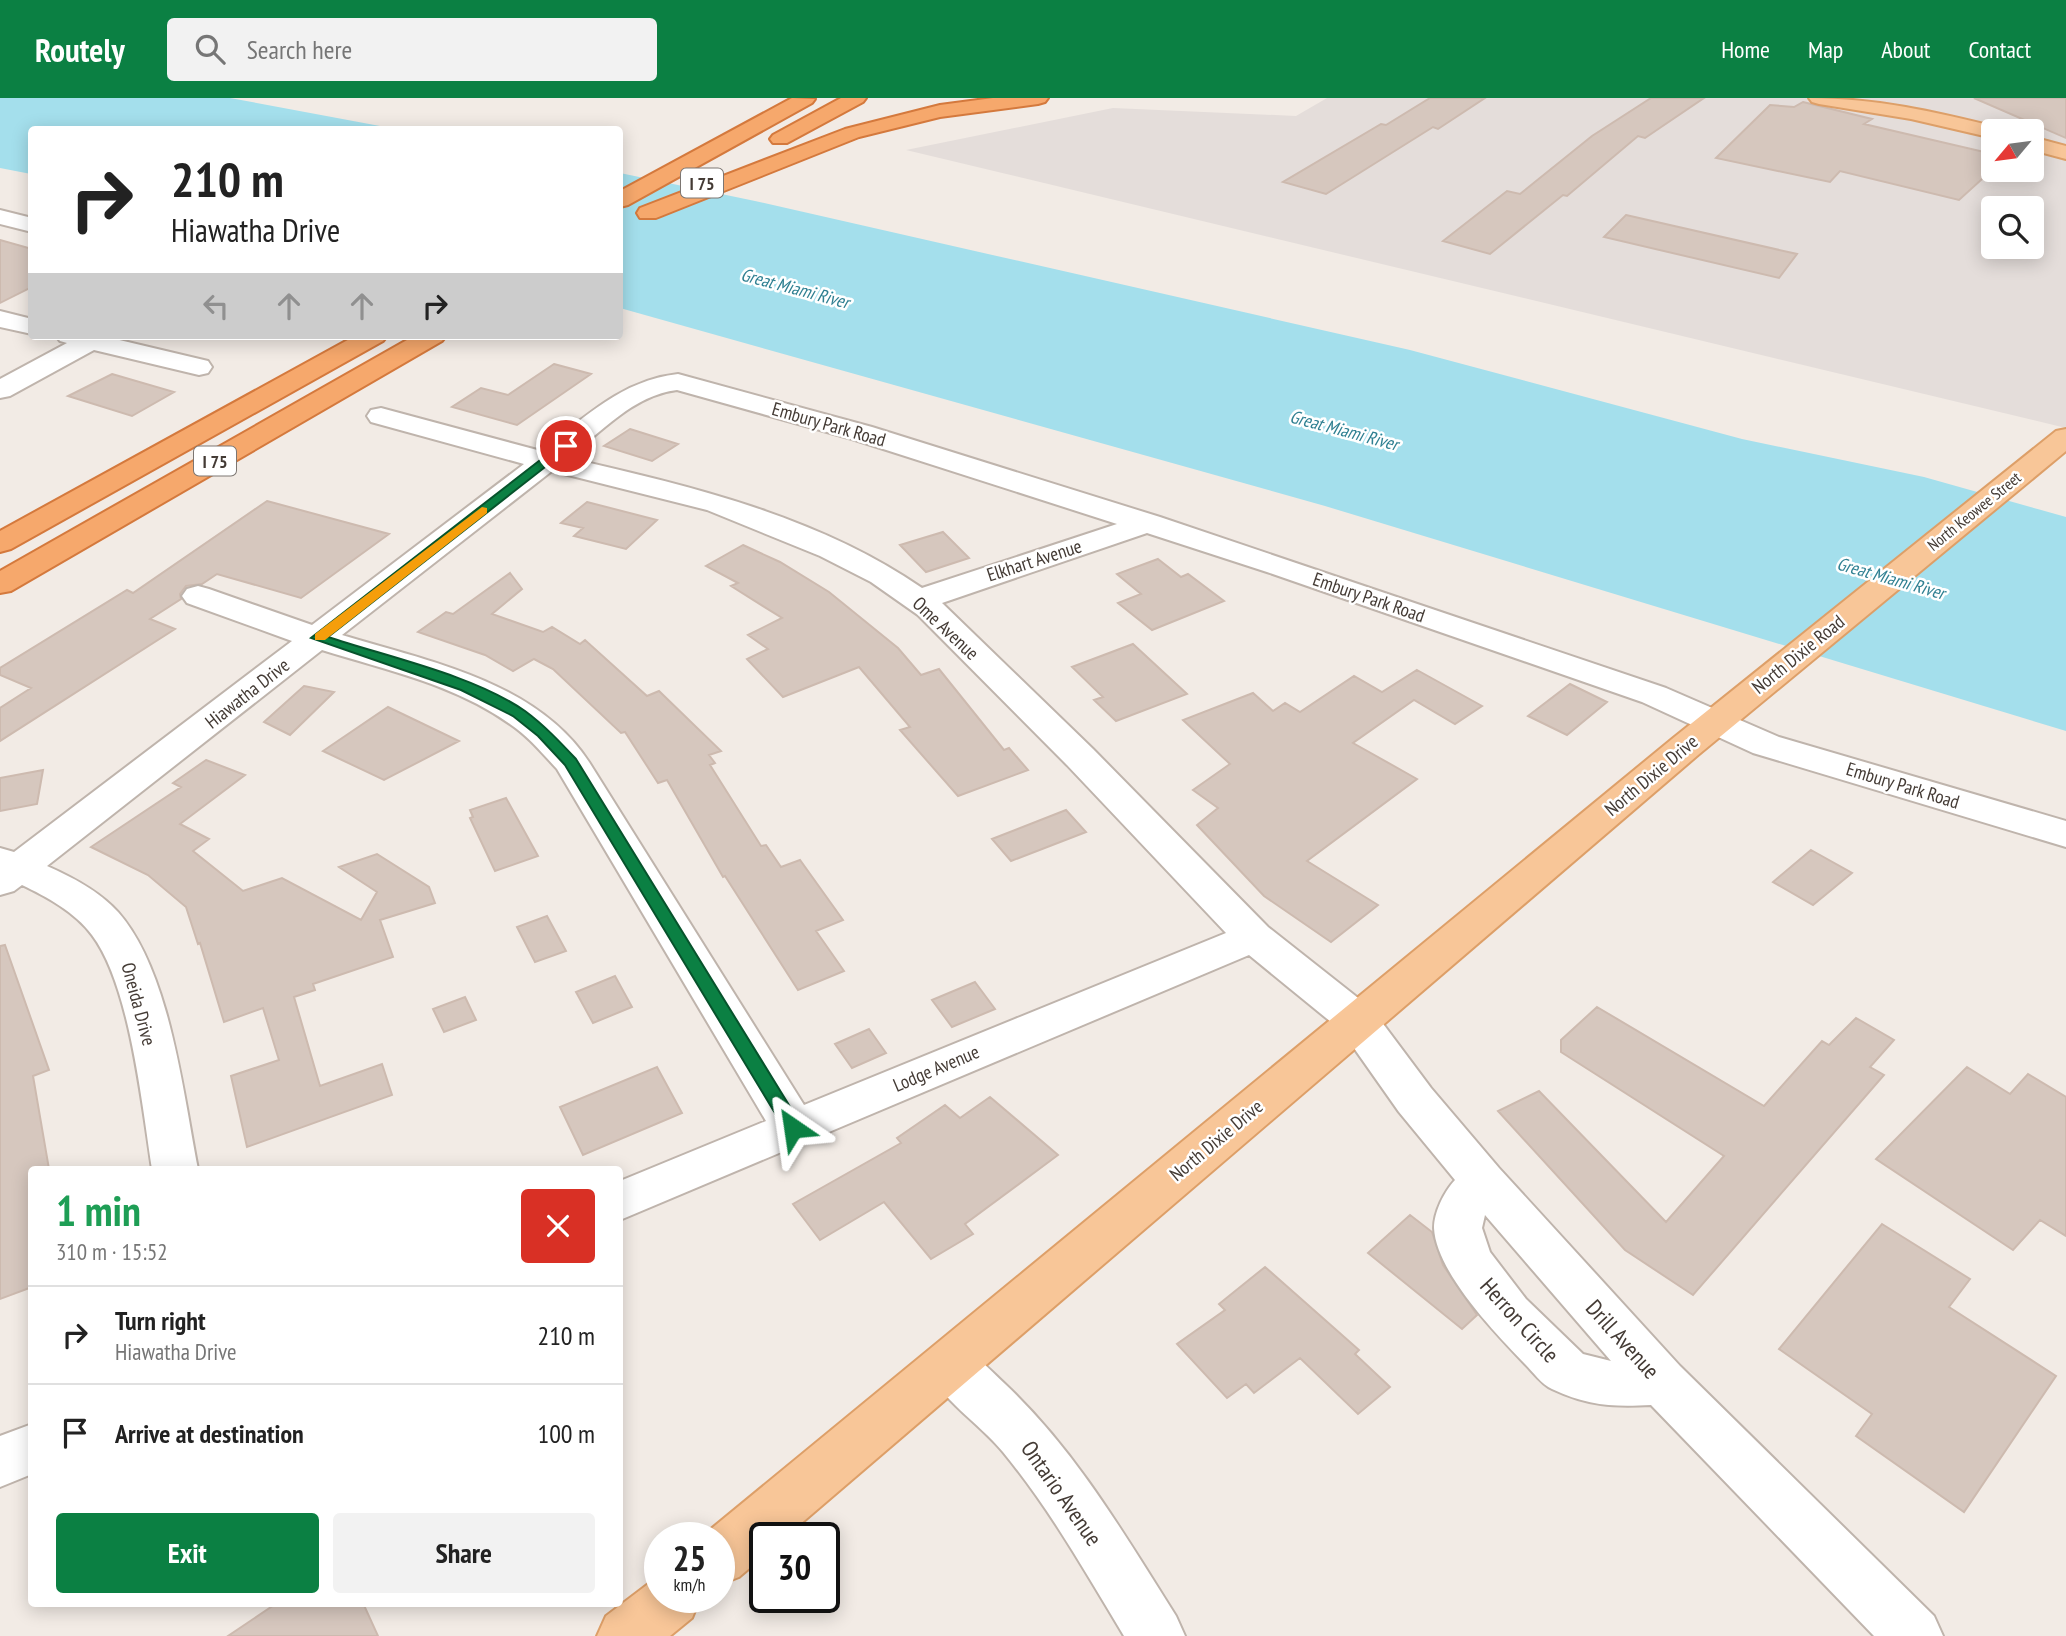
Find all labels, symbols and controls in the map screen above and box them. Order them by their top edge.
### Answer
search box [167,18,657,81]
text: Routely [35,28,125,71]
icon: search [191,30,229,68]
text: Search here [247,33,352,66]
text: Home [1721,34,1770,65]
text: Map [1808,34,1843,65]
text: About [1881,34,1930,65]
text: Contact [1968,34,2031,65]
north arrow [1981,119,2044,182]
map controls [1981,119,2044,259]
text: 210 m [171,147,284,211]
icon: right [56,154,147,245]
road number: I 75 [681,168,723,198]
button: search [1981,196,2044,259]
text: Hiawatha Drive [171,209,340,251]
water label: Great Miami River [738,263,855,314]
icon: left [197,287,235,325]
icon: ahead [270,287,308,325]
icon: ahead [343,287,381,325]
icon: right [416,287,454,325]
street label: Embury Park Road [769,396,889,452]
water label: Great Miami River [1287,405,1404,456]
pin [536,416,596,476]
icon: arrive [547,427,585,465]
road number: I 75 [194,446,236,475]
street label: North Keowee Street [1923,467,2025,555]
street label: Elkhart Avenue [984,533,1085,587]
water label: Great Miami River [1834,552,1951,605]
street label: Embury Park Road [1310,567,1428,627]
street label: Ome Avenue [908,591,984,665]
street label: North Dixie Road [1747,609,1849,699]
street label: Hiawatha Drive [200,653,294,733]
street label: North Dixie Drive [1600,729,1703,821]
street label: Embury Park Road [1844,756,1962,814]
street label: Oneida Drive [116,960,162,1048]
street label: Lodge Avenue [889,1039,983,1097]
position arrow [756,1091,830,1165]
street label: North Dixie Drive [1165,1094,1268,1186]
text: 1 min [56,1183,141,1238]
button: close [521,1189,595,1263]
text: 310 m · 15:52 [56,1237,168,1266]
street label: Herron Circle [1474,1272,1566,1368]
street label: Drill Avenue [1580,1293,1666,1385]
text: Turn right [115,1304,206,1337]
icon: right [56,1316,94,1354]
text: 210 m [537,1319,595,1352]
text: Hiawatha Drive [115,1337,237,1366]
icon: arrive [56,1414,94,1452]
text: Arrive at destination [115,1417,304,1450]
text: 100 m [537,1417,595,1450]
street label: Ontario Avenue [1015,1435,1109,1551]
button: Exit [56,1513,319,1593]
button: Share [333,1513,595,1593]
speed limit sign: 30 [749,1522,840,1613]
text: 25 [673,1535,706,1581]
text: km/h [674,1573,705,1596]

